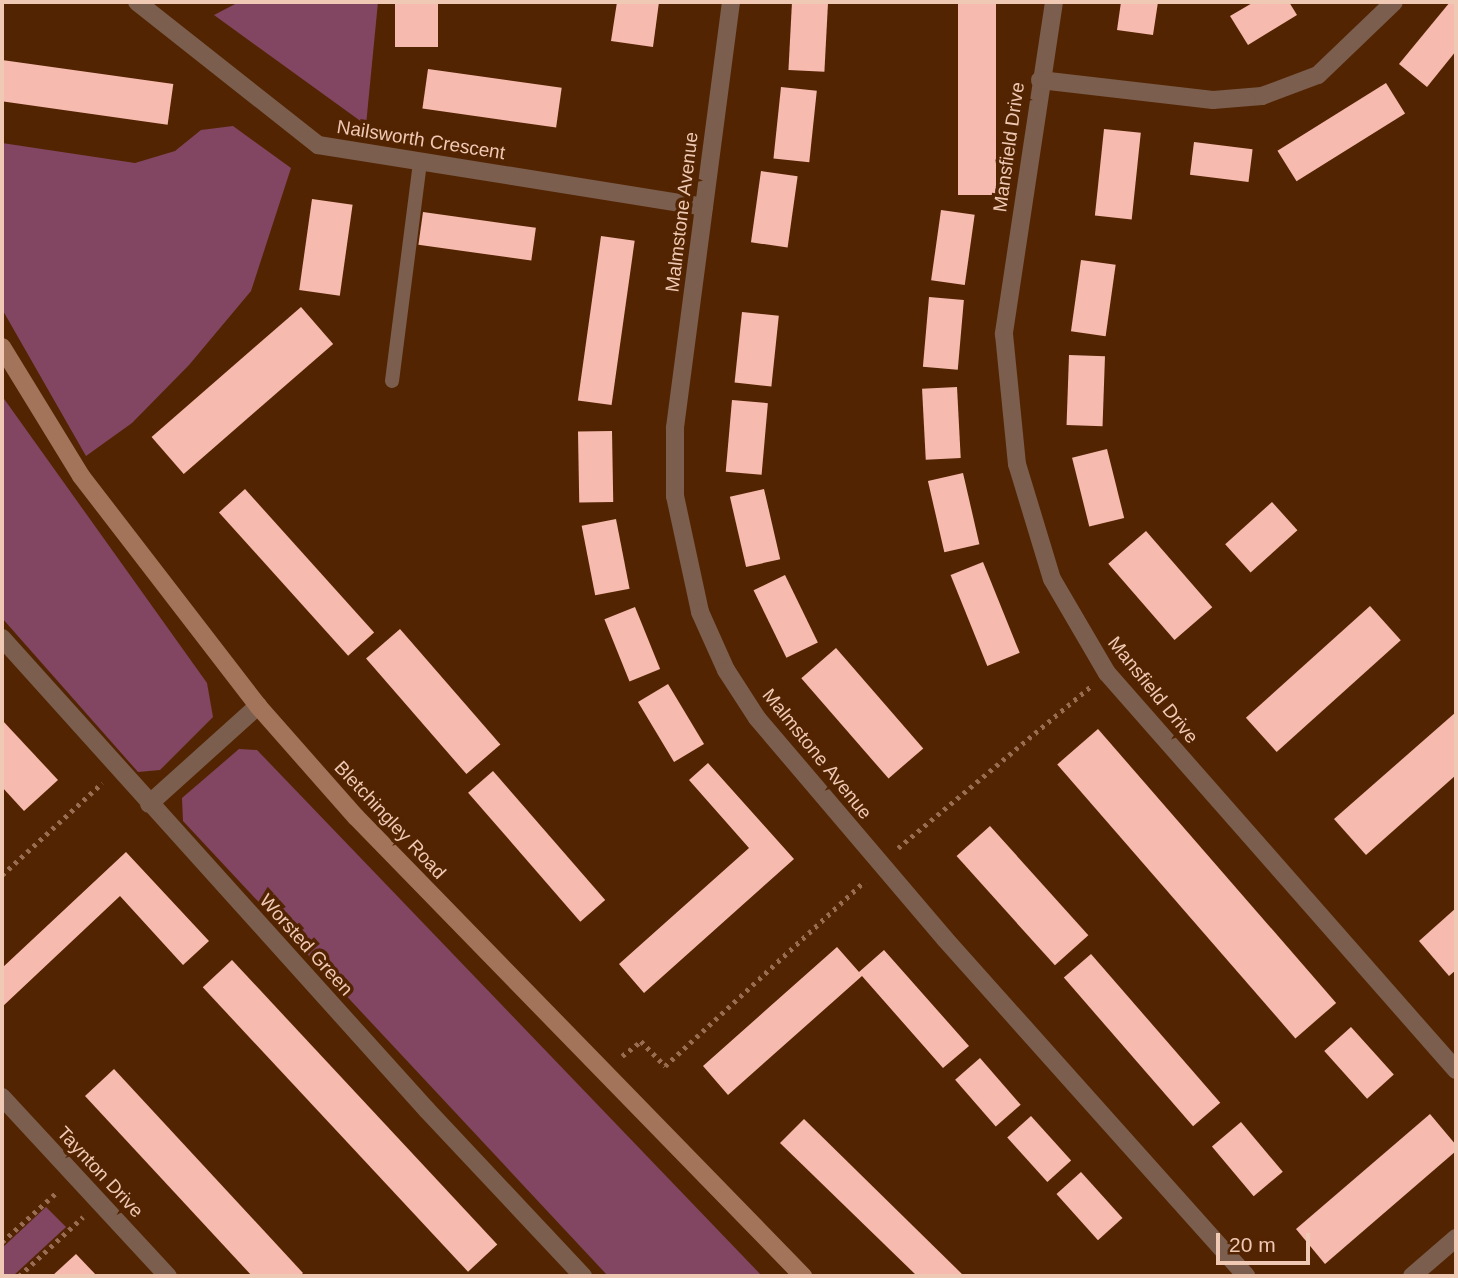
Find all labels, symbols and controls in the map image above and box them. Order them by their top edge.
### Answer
street label: Mansfield Drive [989,81,1029,213]
street label: Nailsworth Crescent [335,115,507,165]
street label: Malmstone Avenue [661,130,703,294]
street label: Mansfield Drive [1103,632,1203,748]
street label: Malmstone Avenue [757,684,877,824]
street label: Bletchingley Road [329,756,451,884]
street label: Worsted Green [255,890,357,1000]
street label: Taynton Drive [52,1122,148,1222]
scale bar [1220,1218,1314,1262]
text: 20 m [1229,1233,1276,1256]

